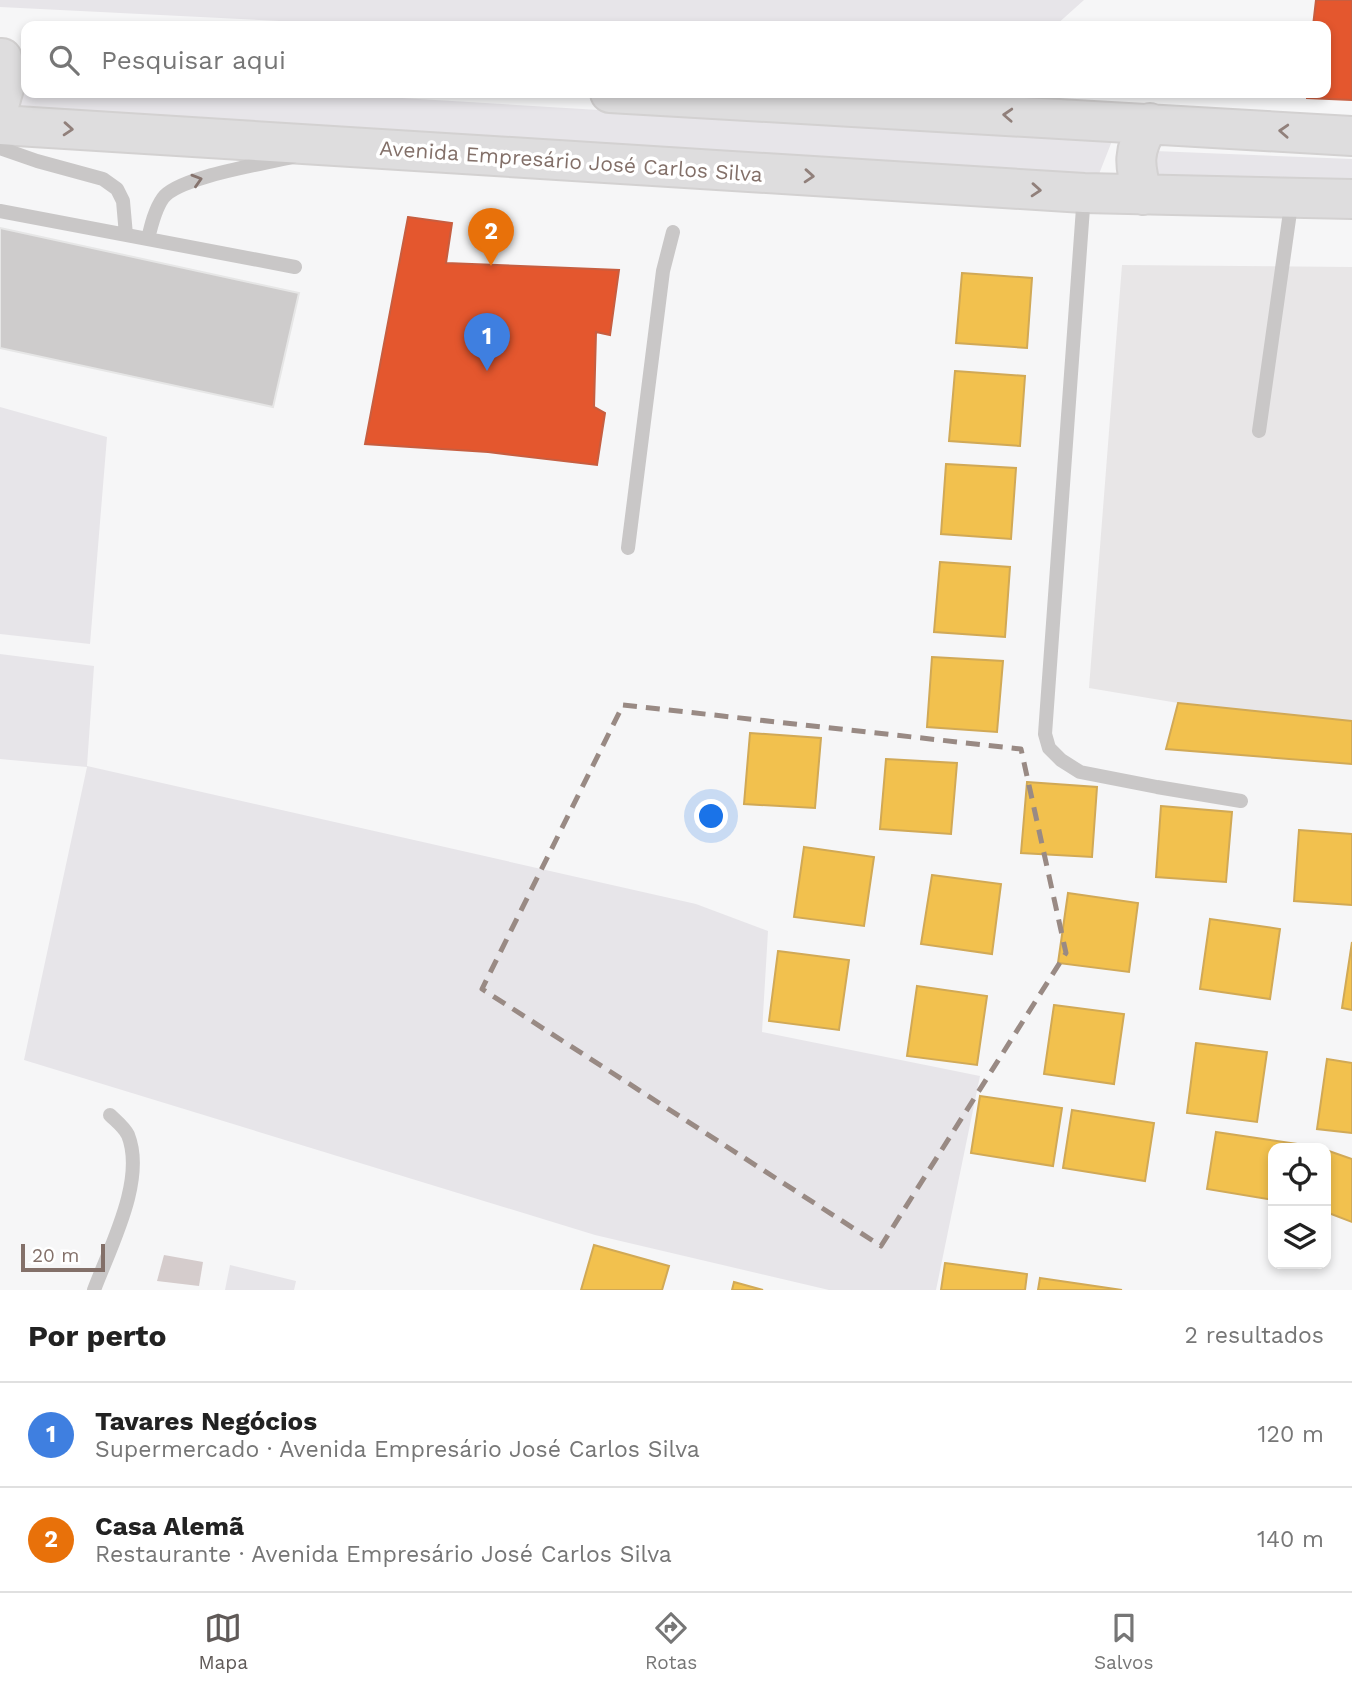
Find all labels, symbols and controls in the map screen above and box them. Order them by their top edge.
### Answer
search box [21,21,1331,98]
icon: search [45,41,83,79]
text: Pesquisar aqui [101,45,286,75]
one-way arrow [1002,108,1013,123]
one-way arrow [63,121,74,136]
one-way arrow [1278,124,1289,139]
street label: Avenida Empresário José Carlos Silva [379,135,764,187]
one-way arrow [803,168,814,183]
one-way arrow [190,174,203,188]
one-way arrow [1030,182,1041,197]
pin: 2 [468,208,514,266]
pin: 1 [464,313,510,371]
your location [694,799,728,833]
map controls [1268,1143,1331,1269]
button: locate [1268,1143,1331,1206]
button: layers [1268,1206,1331,1269]
scale bar [21,1241,105,1273]
text: 20 m [32,1244,79,1267]
text: Por perto [28,1318,166,1353]
text: 2 resultados [1185,1322,1324,1349]
text: Tavares Negócios [95,1406,317,1436]
text: 1 [46,1421,56,1448]
text: 120 m [1258,1421,1324,1448]
text: Supermercado · Avenida Empresário José Carlos Silva [95,1436,700,1463]
text: Casa Alemã [95,1511,244,1541]
text: 2 [44,1526,58,1553]
text: 140 m [1257,1526,1324,1553]
text: Restaurante · Avenida Empresário José Carlos Silva [95,1541,672,1568]
tab: Mapa [198,1609,248,1674]
tab: Rotas [645,1609,697,1674]
tab: Salvos [1094,1609,1154,1674]

